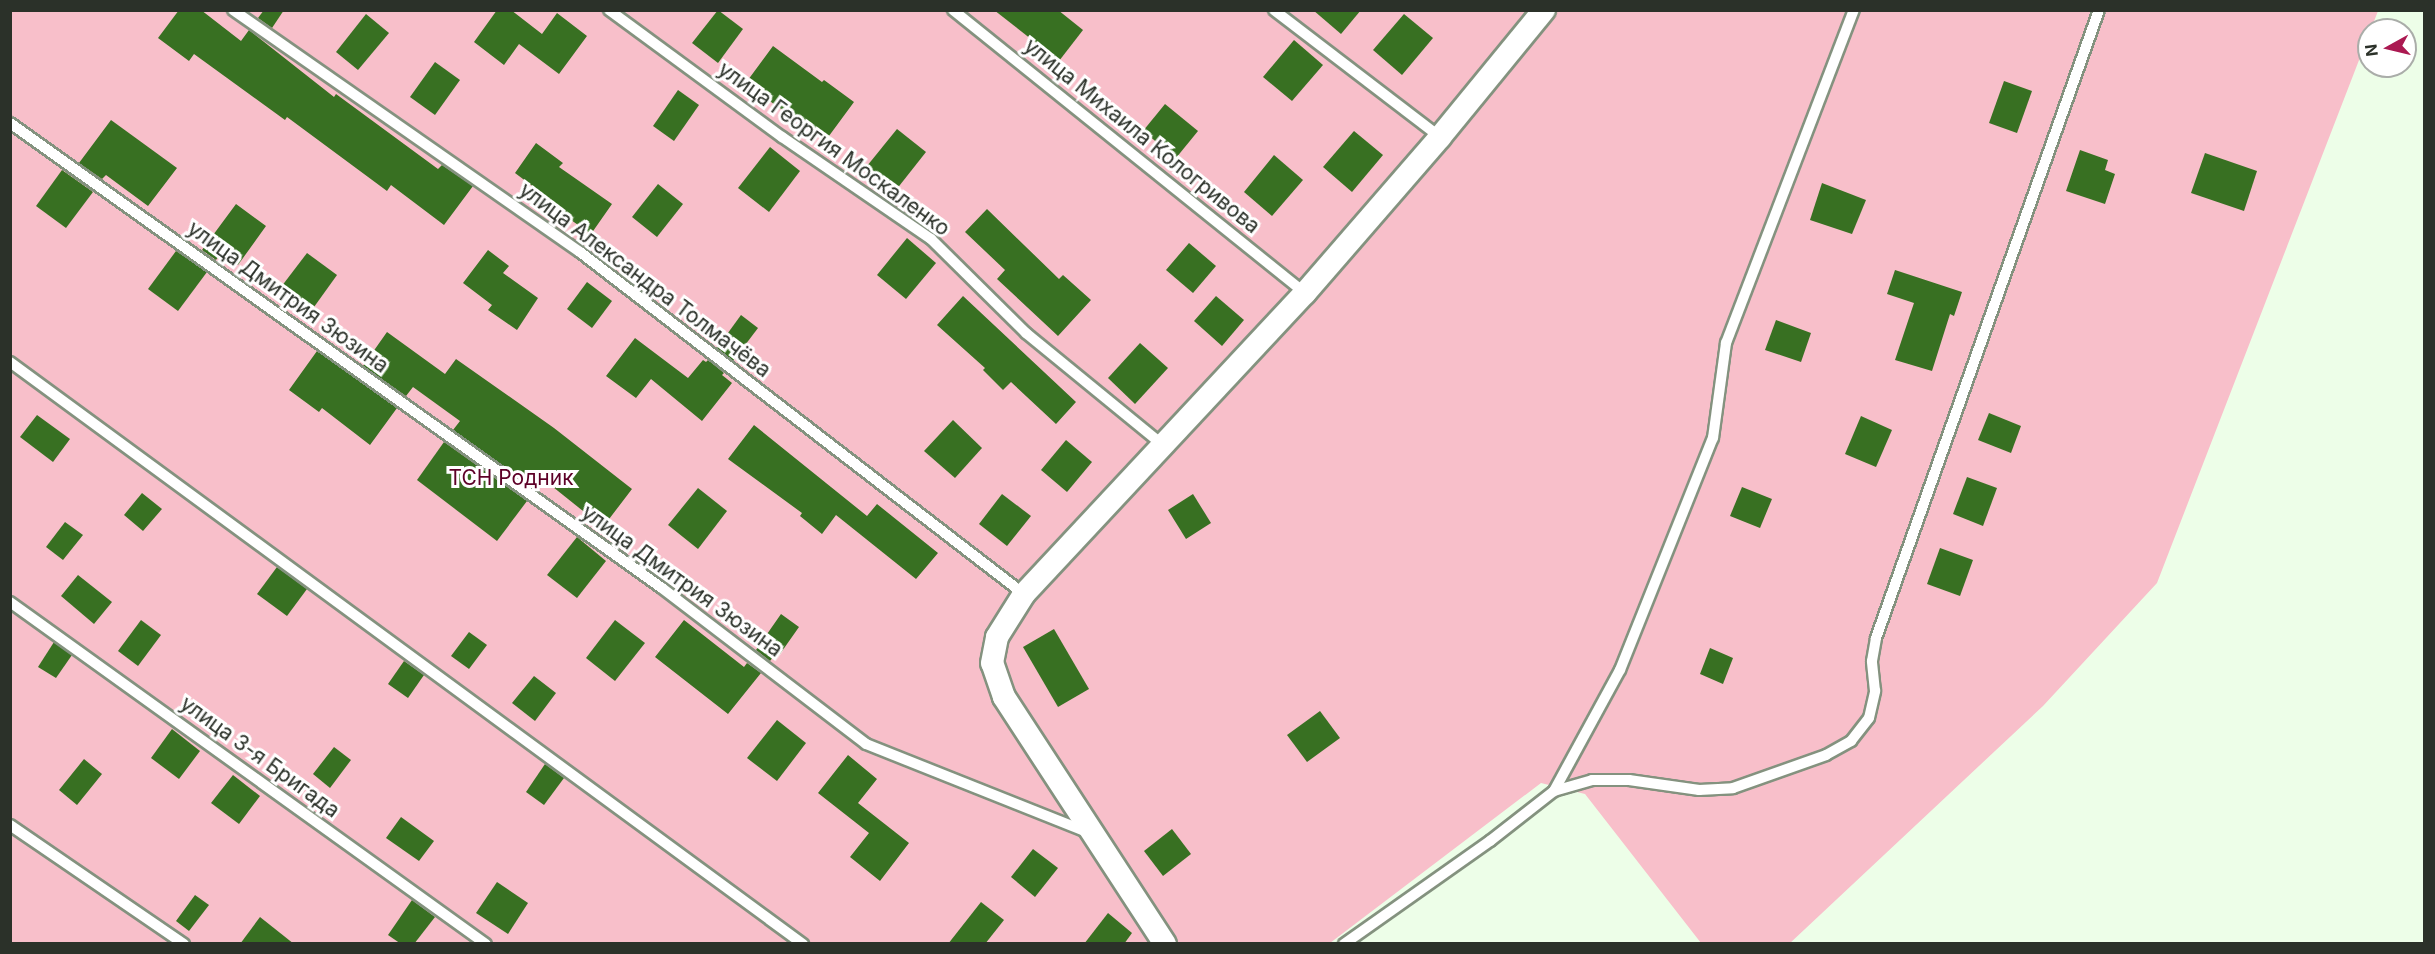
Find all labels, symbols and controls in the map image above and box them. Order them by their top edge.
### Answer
north arrow [2357,18,2417,78]
street label: улица Михаила Кологривова [1019,33,1265,239]
text: N [2360,43,2382,58]
street label: улица Георгия Москаленко [713,56,955,242]
street label: улица Александра Толмачёва [514,177,776,383]
street label: улица Дмитрия Зюзина [183,216,393,378]
park label: ТСН Родник [448,465,574,491]
street label: улица Дмитрия Зюзина [577,500,787,662]
street label: улица 3-я Бригада [176,691,344,823]

